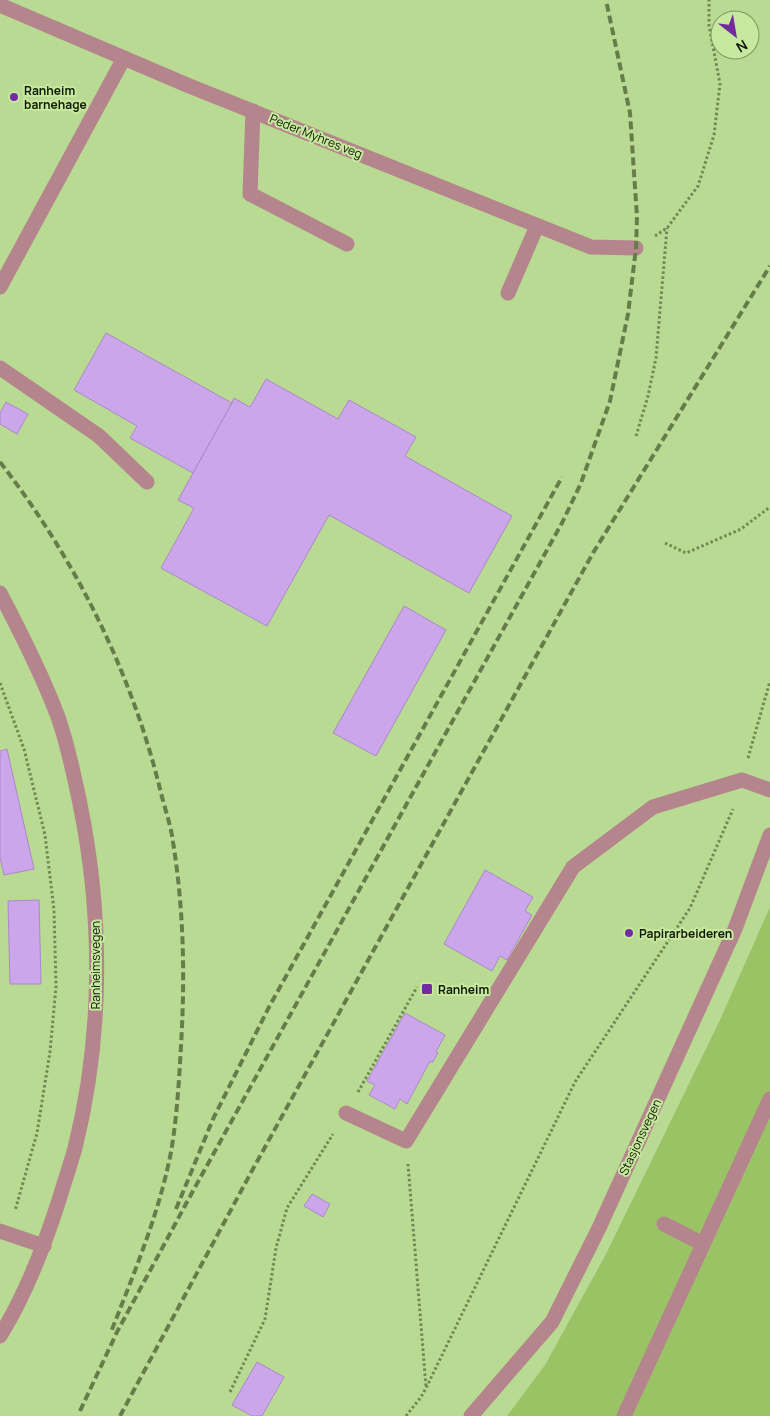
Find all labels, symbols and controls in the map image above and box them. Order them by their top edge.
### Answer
north arrow [710,10,760,60]
text: N [733,36,751,57]
place label: Ranheim barnehage [24,82,87,113]
marker: Ranheim barnehage [8,91,20,103]
street label: Peder Myhres veg [267,110,365,162]
street label: Ranheimsvegen [87,921,104,1009]
place label: Papirarbeideren [639,925,732,942]
marker: Papirarbeideren [623,927,635,939]
place label: Ranheim [438,981,489,998]
marker: Ranheim [420,982,434,996]
street label: Stasjonsvegen [615,1096,665,1178]

